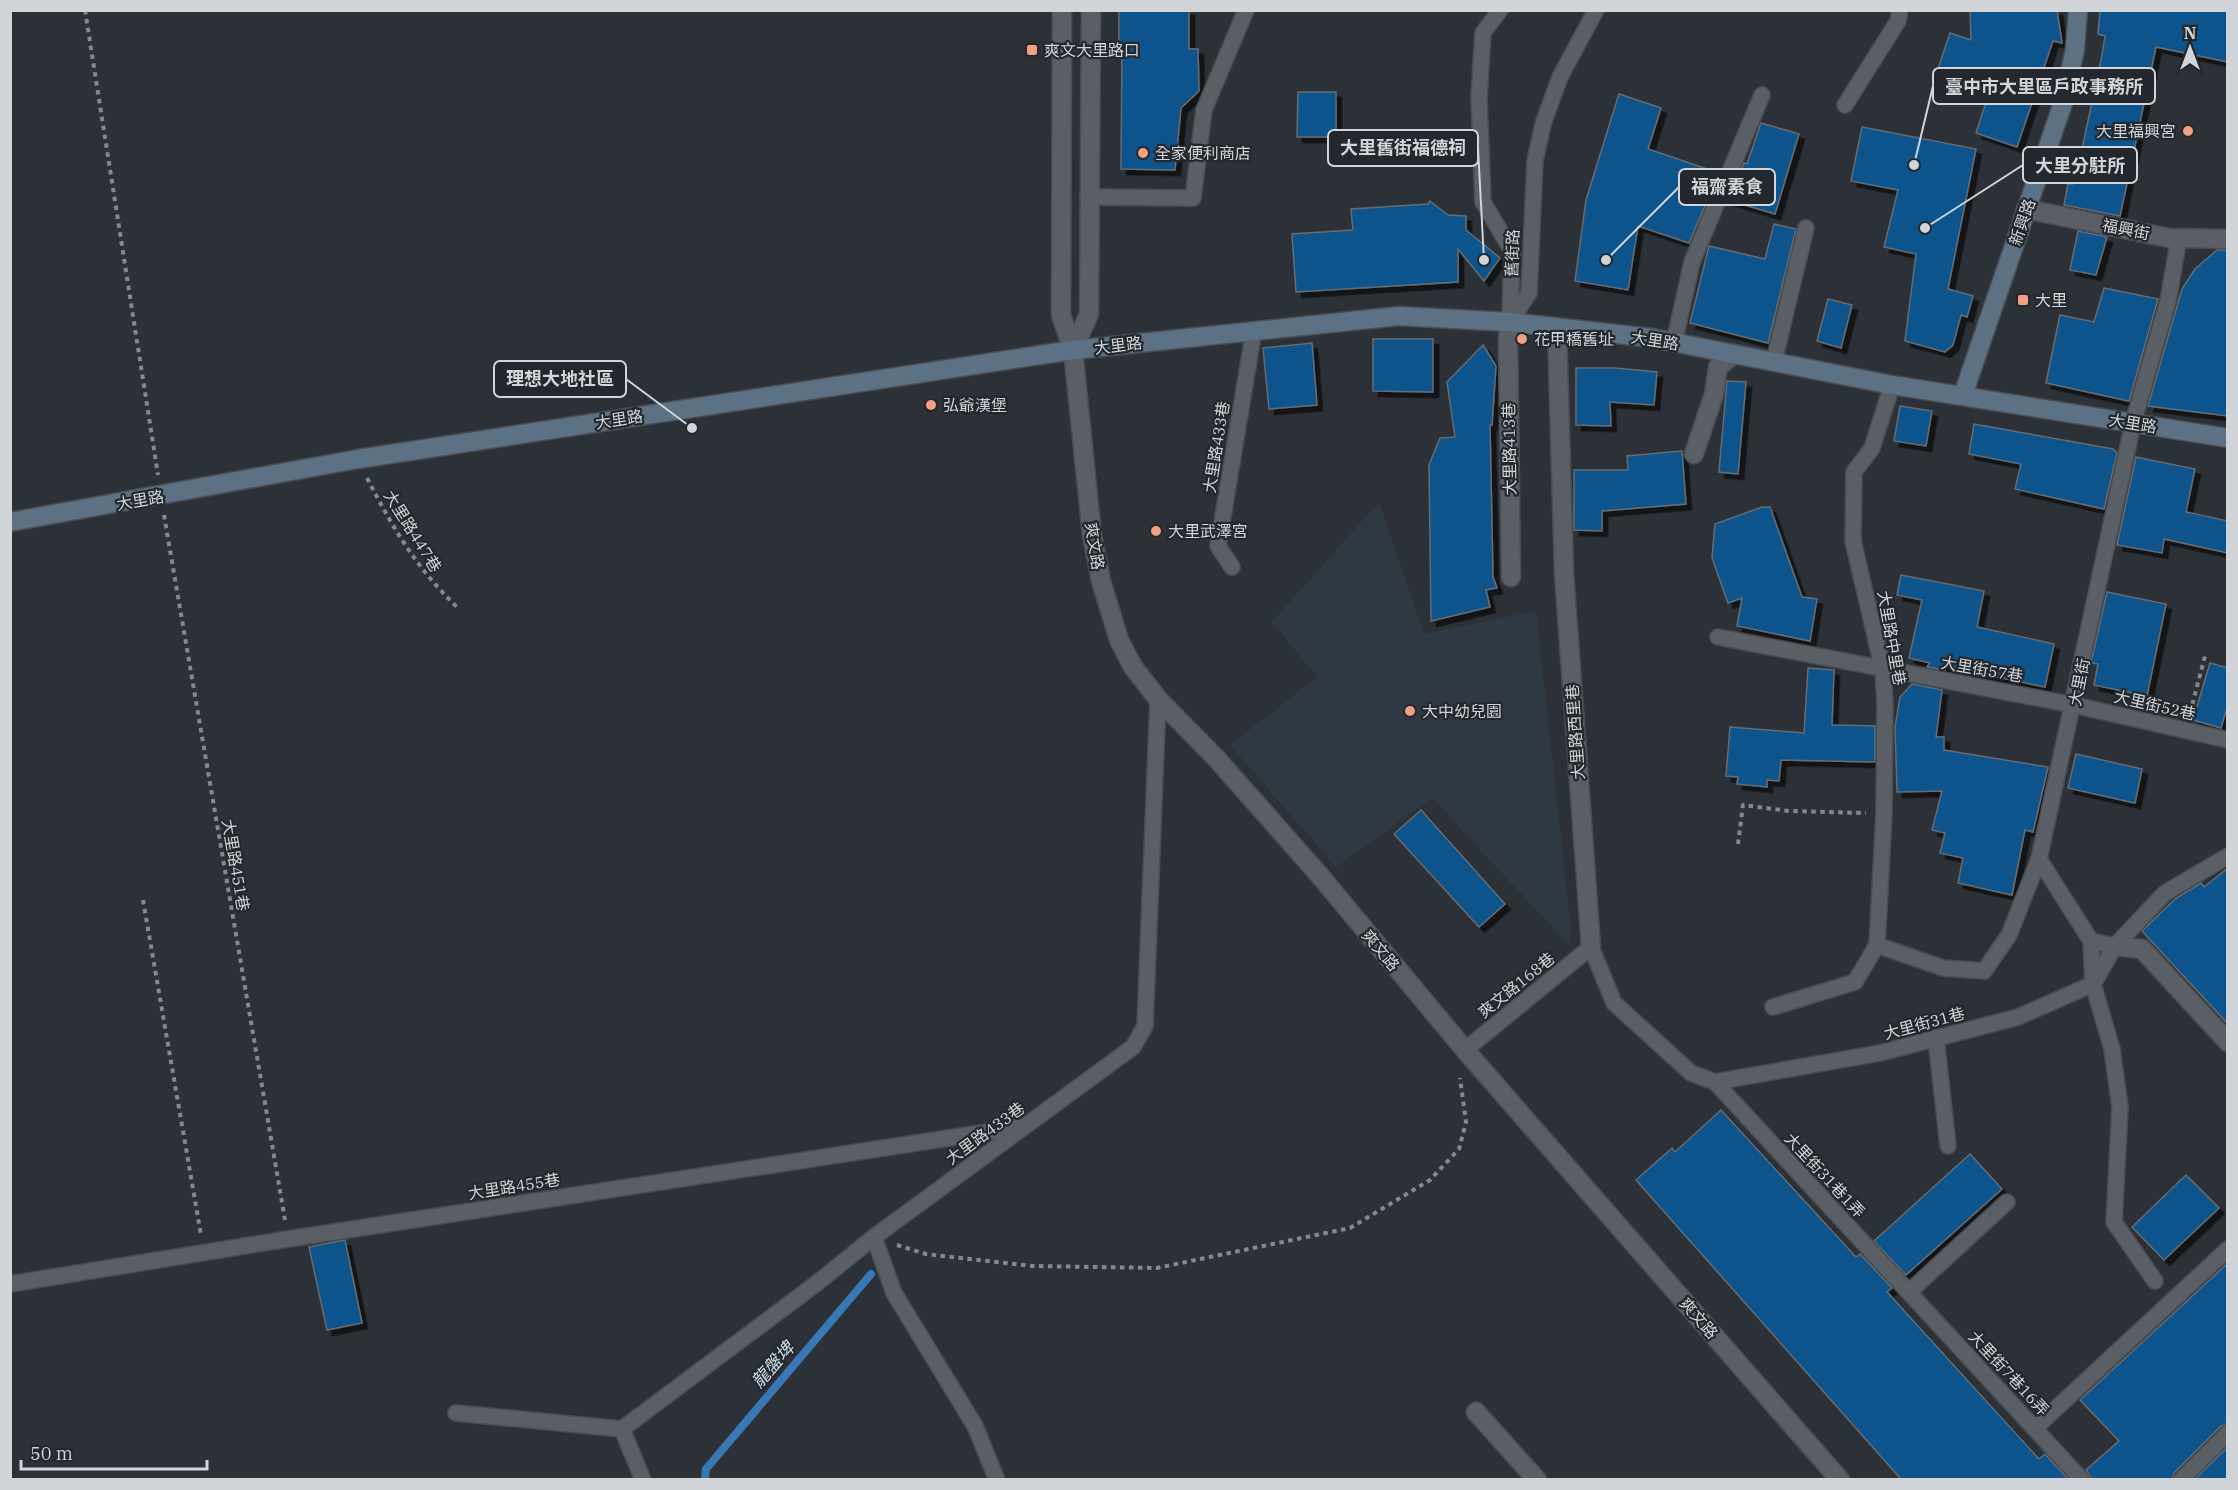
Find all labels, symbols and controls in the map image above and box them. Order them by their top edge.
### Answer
north arrow [2160,18,2220,78]
text: N [2184,23,2196,43]
place label: 爽文大里路口 [1044,40,1140,60]
marker: 爽文大里路口 [1025,43,1039,57]
callout: 臺中市大里區戶政事務所 [1933,68,2155,104]
text: 臺中市大里區戶政事務所 [1945,75,2143,98]
place label: 大里福興宮 [2096,121,2176,141]
marker: 大里福興宮 [2181,124,2195,138]
callout: 大里舊街福德祠 [1328,130,1478,166]
text: 大里舊街福德祠 [1340,136,1466,159]
place label: 全家便利商店 [1155,143,1251,163]
marker: 全家便利商店 [1136,146,1150,160]
callout: 大里分駐所 [2023,147,2137,183]
text: 大里分駐所 [2035,154,2125,177]
callout: 福齋素食 [1679,169,1775,205]
text: 福齋素食 [1691,175,1763,198]
street label: 新興路 [2005,196,2039,248]
street label: 福興街 [2101,215,2151,243]
street label: 舊街路 [1501,229,1523,277]
place label: 大里 [2035,290,2067,310]
marker: 大里 [2016,293,2030,307]
street label: 大里路 [1630,326,1680,354]
place label: 花甲橋舊址 [1534,329,1614,349]
street label: 大里路 [1093,332,1143,358]
marker: 花甲橋舊址 [1515,332,1529,346]
callout: 理想大地社區 [494,361,626,397]
text: 理想大地社區 [506,367,614,390]
place label: 弘爺漢堡 [943,395,1007,415]
marker: 弘爺漢堡 [924,398,938,412]
street label: 大里路433巷 [1199,400,1233,494]
street label: 大里路413巷 [1498,402,1520,496]
street label: 大里路 [594,405,644,433]
street label: 大里路 [2108,409,2158,437]
street label: 大里路 [115,486,165,514]
street label: 大里路447巷 [380,486,446,576]
street label: 爽文路 [1081,521,1109,571]
place label: 大里武澤宮 [1168,521,1248,541]
marker: 大里武澤宮 [1149,524,1163,538]
street label: 大里路中里巷 [1874,589,1910,687]
street label: 大里街57巷 [1939,652,2025,686]
street label: 大里街 [2065,657,2093,707]
street label: 大里路西里巷 [1562,683,1588,781]
street label: 大里街52巷 [2112,686,2198,724]
place label: 大中幼兒園 [1422,701,1502,721]
marker: 大中幼兒園 [1403,704,1417,718]
street label: 大里路451巷 [218,818,254,912]
street label: 爽文路 [1358,925,1404,975]
street label: 爽文路168巷 [1474,948,1558,1022]
street label: 大里街31巷 [1881,1003,1967,1043]
street label: 大里路433巷 [942,1098,1028,1168]
street label: 大里街31巷1弄 [1781,1128,1869,1222]
street label: 大里路455巷 [467,1169,561,1203]
street label: 爽文路 [1676,1293,1722,1343]
street label: 大里街7巷16弄 [1965,1326,2053,1420]
water label: 龍盤埤 [746,1335,800,1393]
scale bar [21,1433,207,1471]
text: 50 m [30,1442,73,1465]

